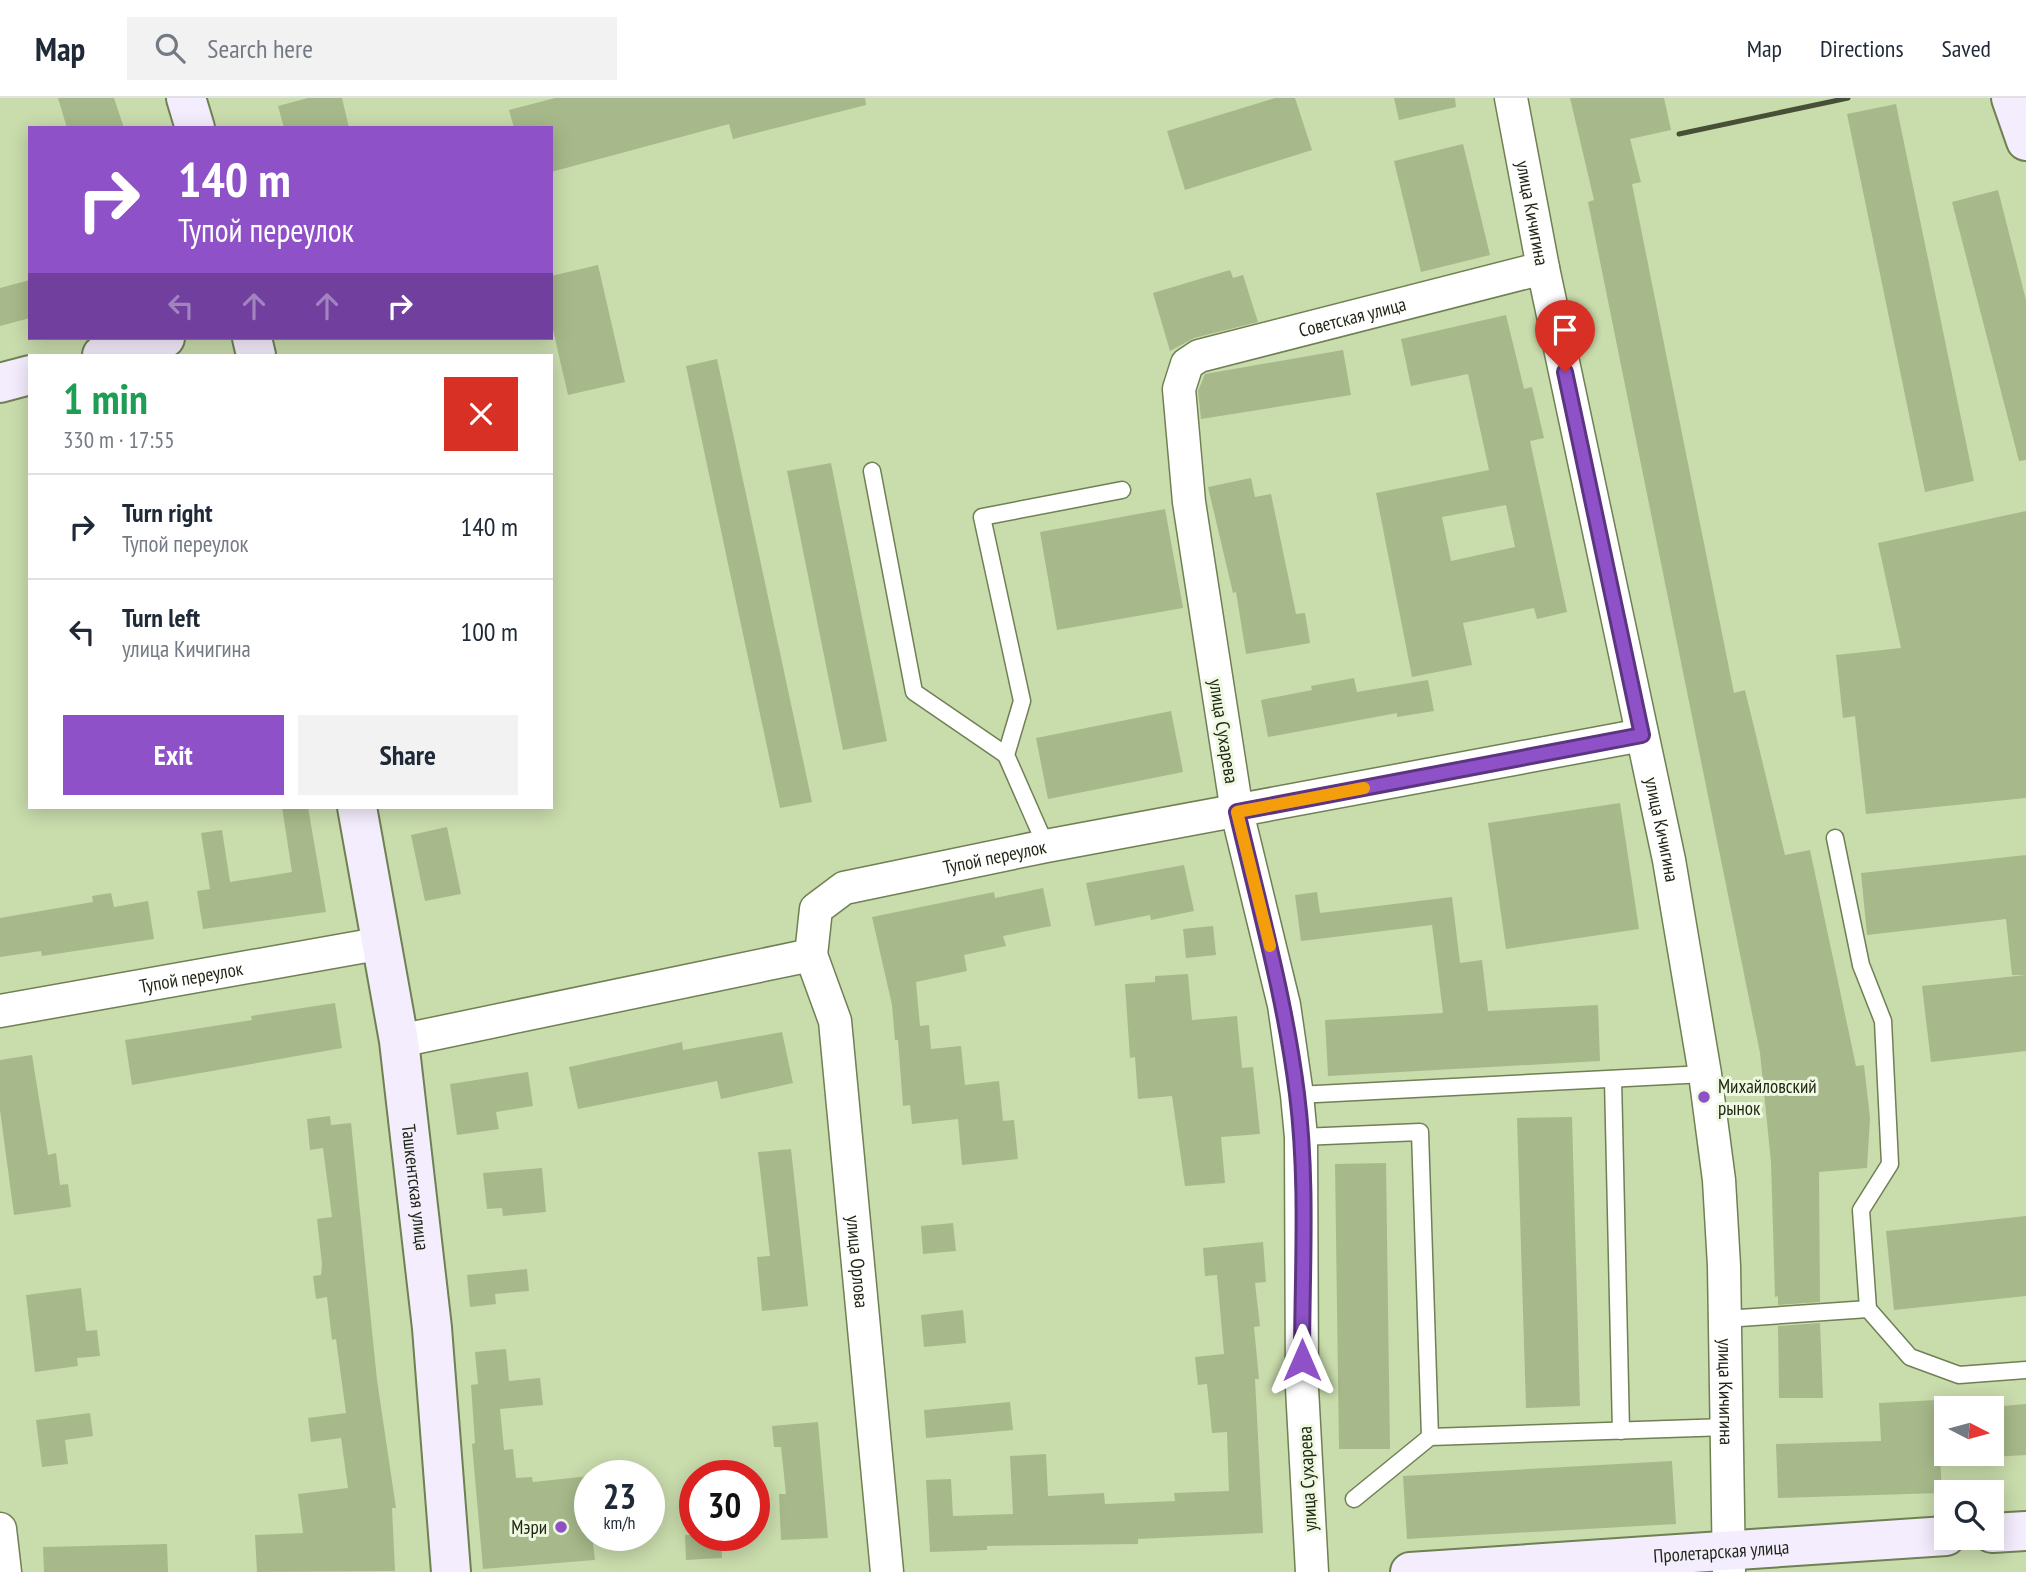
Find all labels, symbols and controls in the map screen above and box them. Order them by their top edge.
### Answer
search box [127,17,617,80]
text: Map [35,27,85,70]
icon: search [151,29,189,67]
text: Search here [207,32,313,65]
text: Map [1747,33,1782,64]
text: Directions [1820,33,1904,64]
text: Saved [1942,33,1991,64]
text: 140 m [178,147,291,211]
icon: right [63,154,154,245]
street label: улица Кичигина [1511,158,1554,268]
text: Тупой переулок [178,209,354,251]
icon: left [162,287,200,325]
icon: ahead [235,287,273,325]
icon: ahead [308,287,346,325]
icon: right [381,287,419,325]
street label: Советская улица [1296,292,1408,342]
pin [1535,300,1595,372]
icon: arrive [1546,311,1584,349]
text: 1 min [63,371,148,426]
button: close [444,377,518,451]
text: 330 m · 17:55 [63,425,175,454]
text: Turn right [122,496,213,529]
icon: right [63,508,101,546]
text: 140 m [460,510,518,543]
text: Тупой переулок [122,529,248,558]
text: Turn left [122,601,200,634]
icon: left [63,613,101,651]
text: 100 m [460,615,518,648]
text: улица Кичигина [122,634,251,663]
street label: улица Сухарева [1204,677,1244,785]
button: Exit [63,715,284,795]
button: Share [298,715,518,795]
street label: улица Кичигина [1640,775,1684,884]
street label: Тупой переулок [941,834,1049,879]
street label: Тупой переулок [137,956,245,998]
place label: Михайловский рынок [1718,1074,1817,1120]
marker: Михайловский рынок [1696,1089,1712,1105]
street label: Ташкентская улица [397,1123,435,1252]
street label: улица Орлова [841,1214,874,1309]
position arrow [1265,1323,1339,1397]
street label: улица Кичигина [1713,1338,1739,1445]
north arrow [1934,1396,2004,1466]
map controls [1934,1396,2004,1550]
street label: улица Сухарева [1292,1426,1322,1532]
speed limit sign: 30 [679,1460,770,1551]
text: 23 [603,1473,636,1519]
button: search [1934,1480,2004,1550]
text: km/h [604,1511,635,1534]
place label: Мэри [511,1515,547,1539]
marker: Мэри [553,1519,569,1535]
street label: Пролетарская улица [1653,1535,1790,1568]

